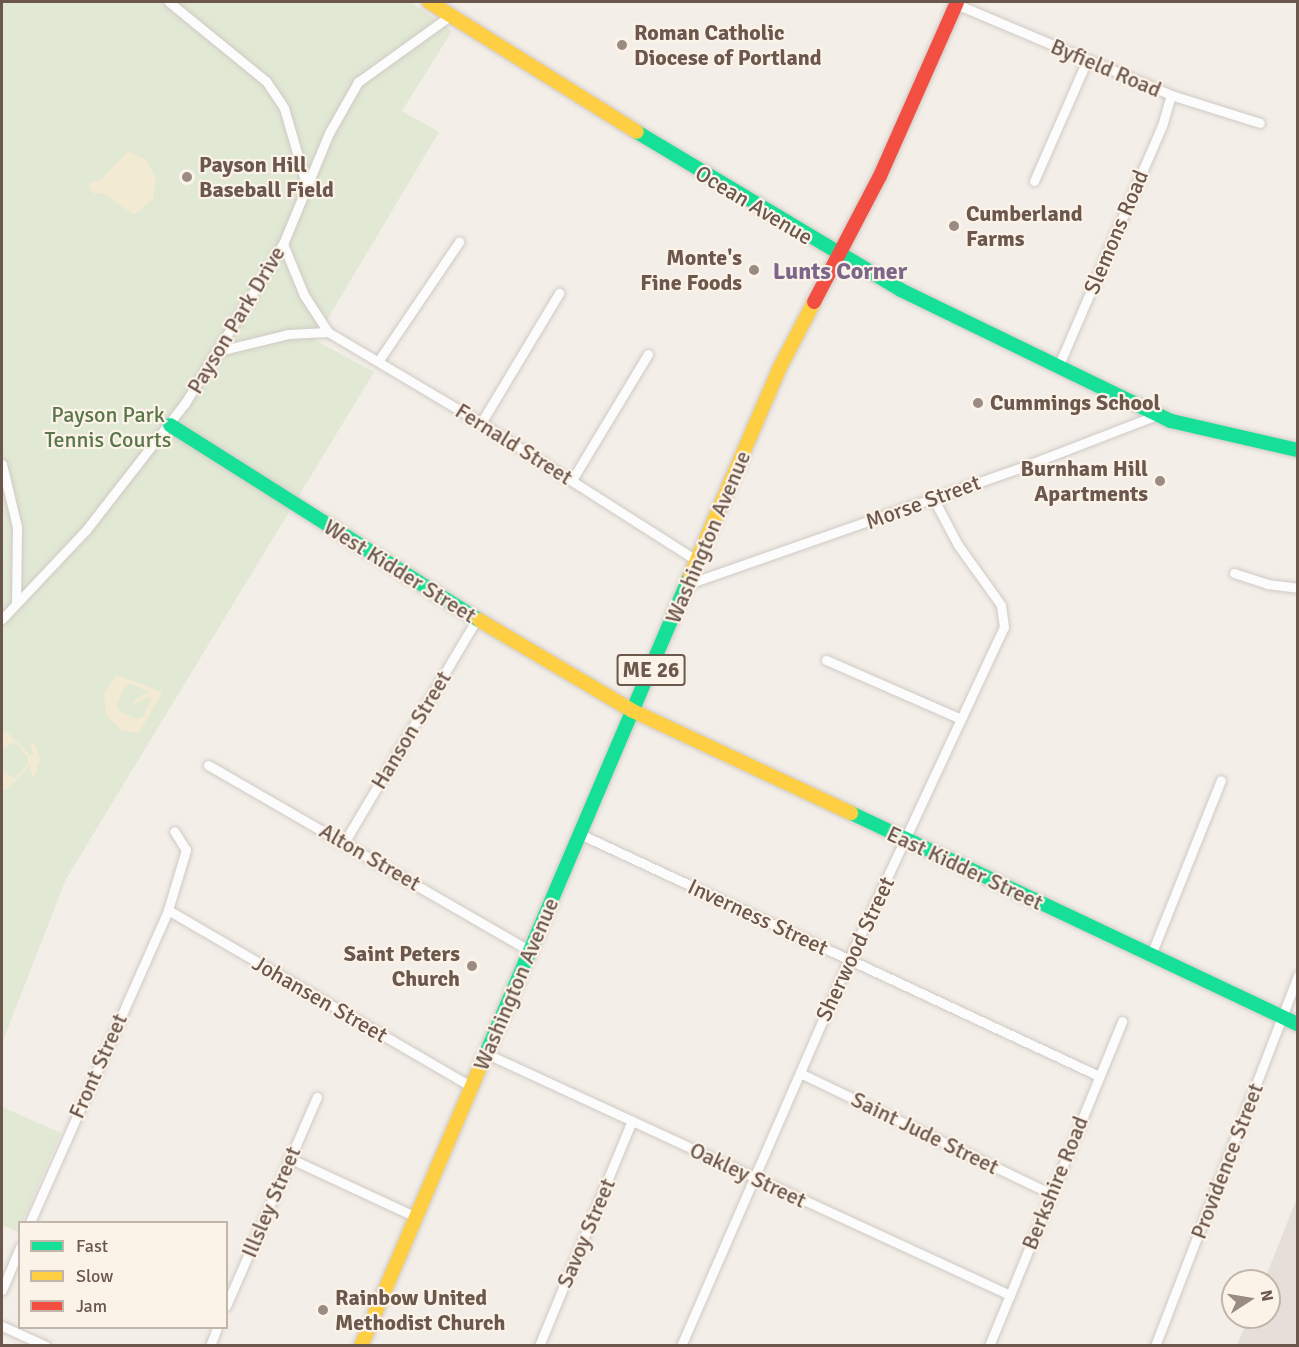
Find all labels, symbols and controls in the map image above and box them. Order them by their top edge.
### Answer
place label: Roman Catholic Diocese of Portland [634,19,822,70]
street label: Byfield Road [1047,33,1165,103]
marker: Roman Catholic Diocese of Portland [615,38,629,52]
place label: Payson Hill Baseball Field [199,151,334,202]
street label: Ocean Avenue [690,160,818,250]
street label: Slemons Road [1078,166,1154,298]
marker: Payson Hill Baseball Field [180,170,194,184]
place label: Cumberland Farms [966,200,1083,252]
marker: Cumberland Farms [947,219,961,233]
street label: Payson Park Drive [182,241,290,399]
place label: Monte's Fine Foods [640,244,742,296]
district label: Lunts Corner [773,258,907,286]
marker: Monte's Fine Foods [747,263,761,277]
place label: Cummings School [990,390,1160,416]
marker: Cummings School [971,396,985,410]
street label: Fernald Street [451,397,577,491]
park label: Payson Park Tennis Courts [45,401,171,452]
street label: Washington Avenue [660,447,756,627]
place label: Burnham Hill Apartments [1021,455,1148,506]
street label: Morse Street [862,469,984,535]
marker: Burnham Hill Apartments [1153,474,1167,488]
street label: West Kidder Street [319,514,481,628]
road number: ME 26 [616,652,686,688]
street label: Hanson Street [365,666,457,794]
street label: Alton Street [315,817,425,897]
street label: East Kidder Street [883,820,1047,916]
street label: Inverness Street [684,873,832,961]
street label: Sherwood Street [810,873,900,1025]
street label: Washington Avenue [468,894,564,1074]
place label: Saint Peters Church [344,940,460,992]
street label: Johansen Street [248,950,392,1048]
marker: Saint Peters Church [465,959,479,973]
street label: Front Street [63,1009,133,1123]
street label: Providence Street [1185,1079,1269,1243]
street label: Saint Jude Street [847,1086,1003,1180]
street label: Berkshire Road [1016,1112,1094,1254]
street label: Oakley Street [686,1137,810,1213]
street label: Illsley Street [236,1142,306,1262]
street label: Savoy Street [551,1174,621,1292]
legend [18,1221,228,1329]
text: Fast [76,1235,108,1257]
text: Slow [76,1265,113,1287]
north arrow [1221,1269,1281,1329]
place label: Rainbow United Methodist Church [335,1284,505,1336]
text: N [1256,1288,1278,1303]
text: Jam [76,1295,107,1317]
marker: Rainbow United Methodist Church [316,1303,330,1317]

